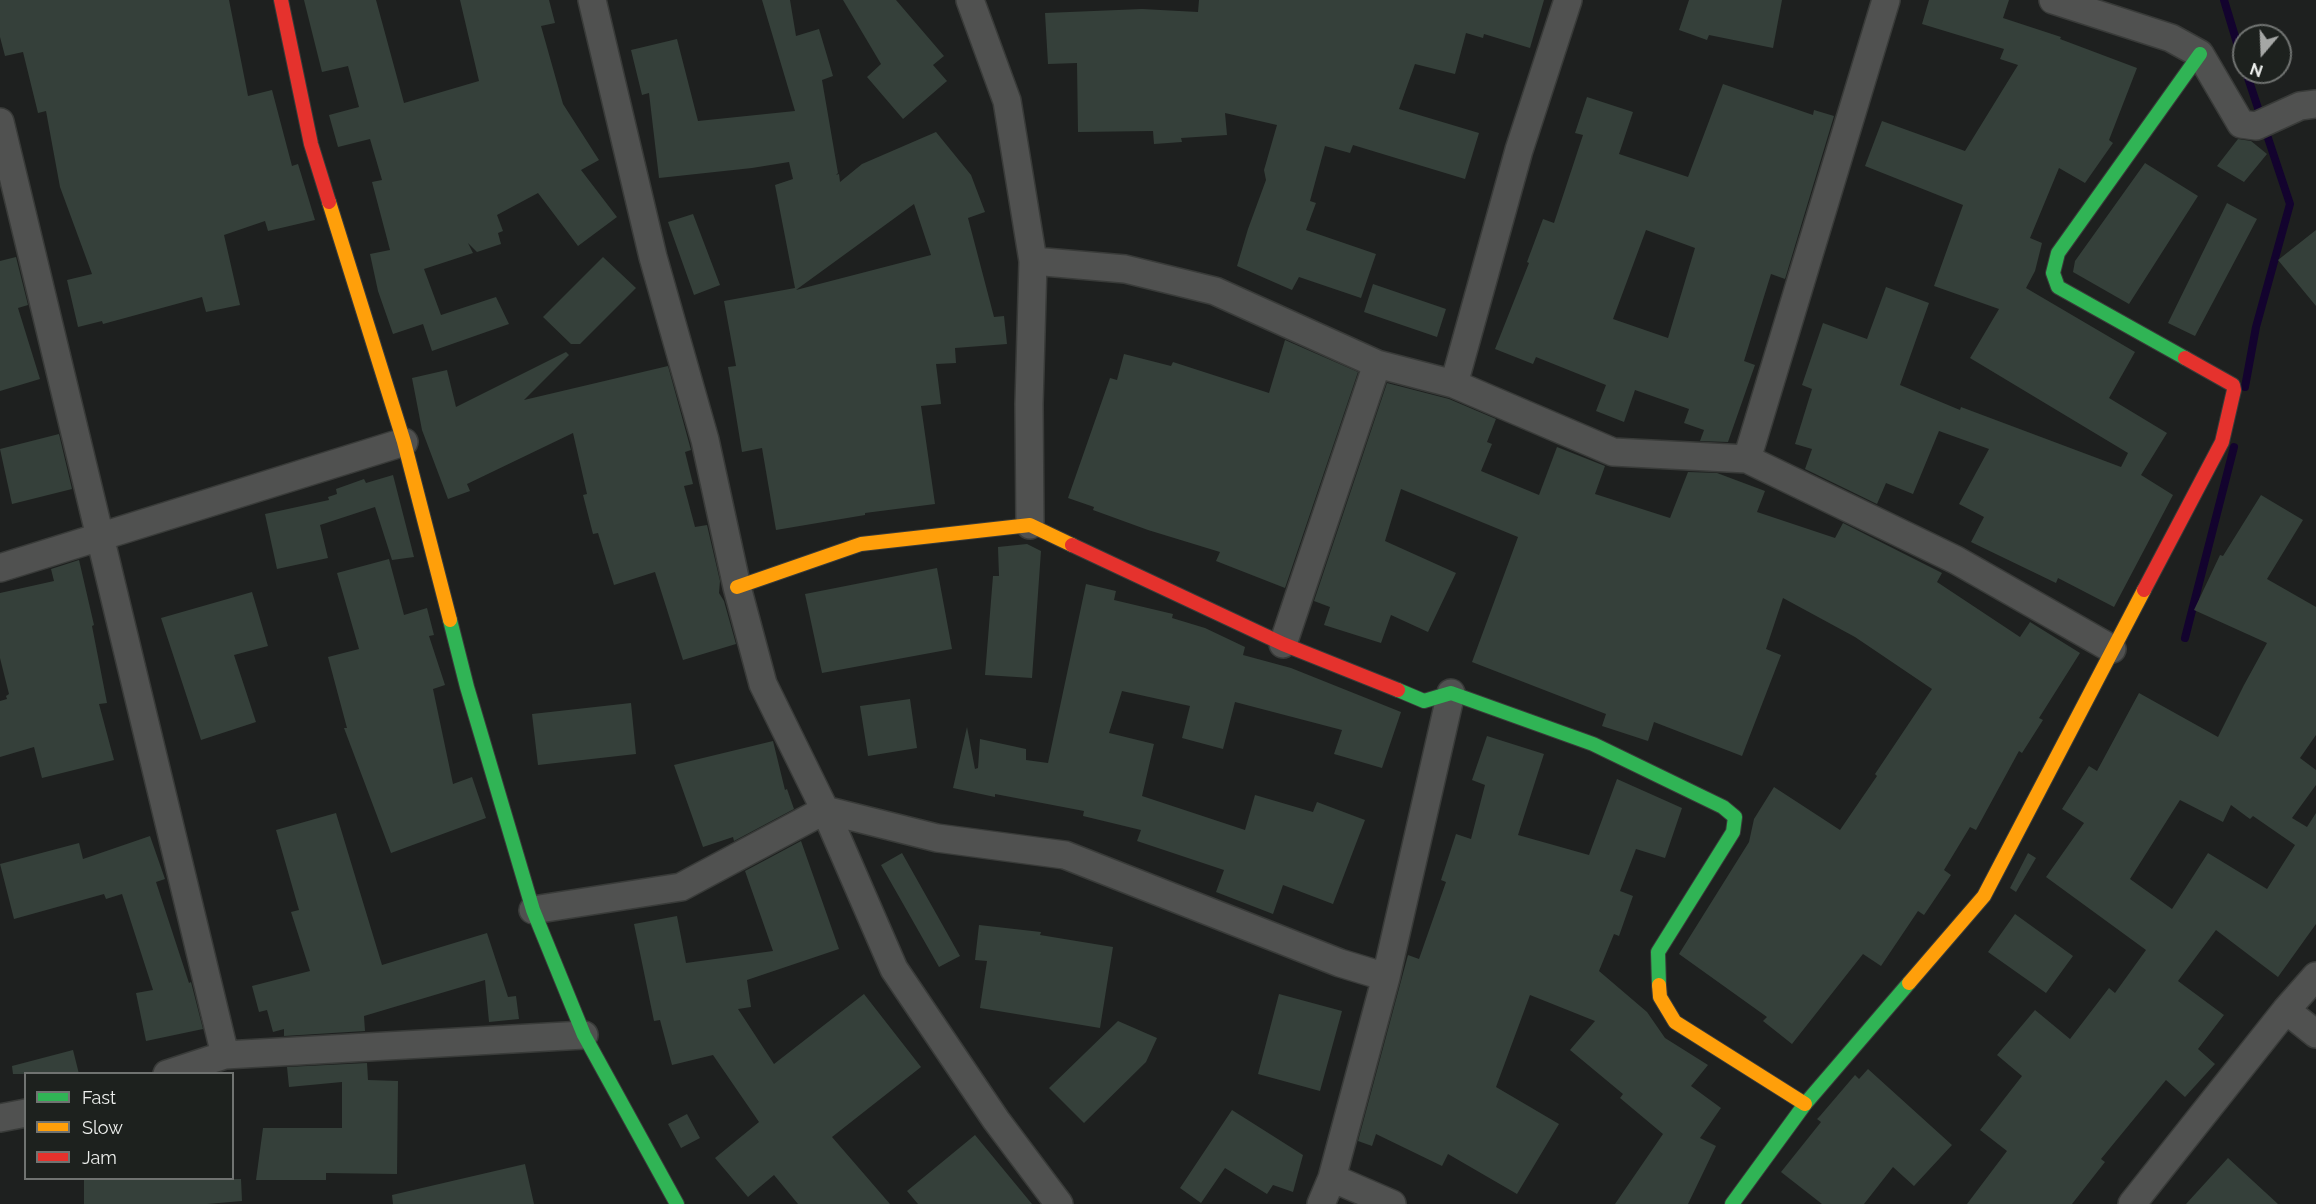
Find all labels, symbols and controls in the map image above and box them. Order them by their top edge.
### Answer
north arrow [2232,24,2292,84]
text: N [2248,59,2265,81]
legend [24,1072,234,1180]
text: Fast [82,1087,116,1108]
text: Slow [82,1117,123,1138]
text: Jam [82,1147,117,1168]

